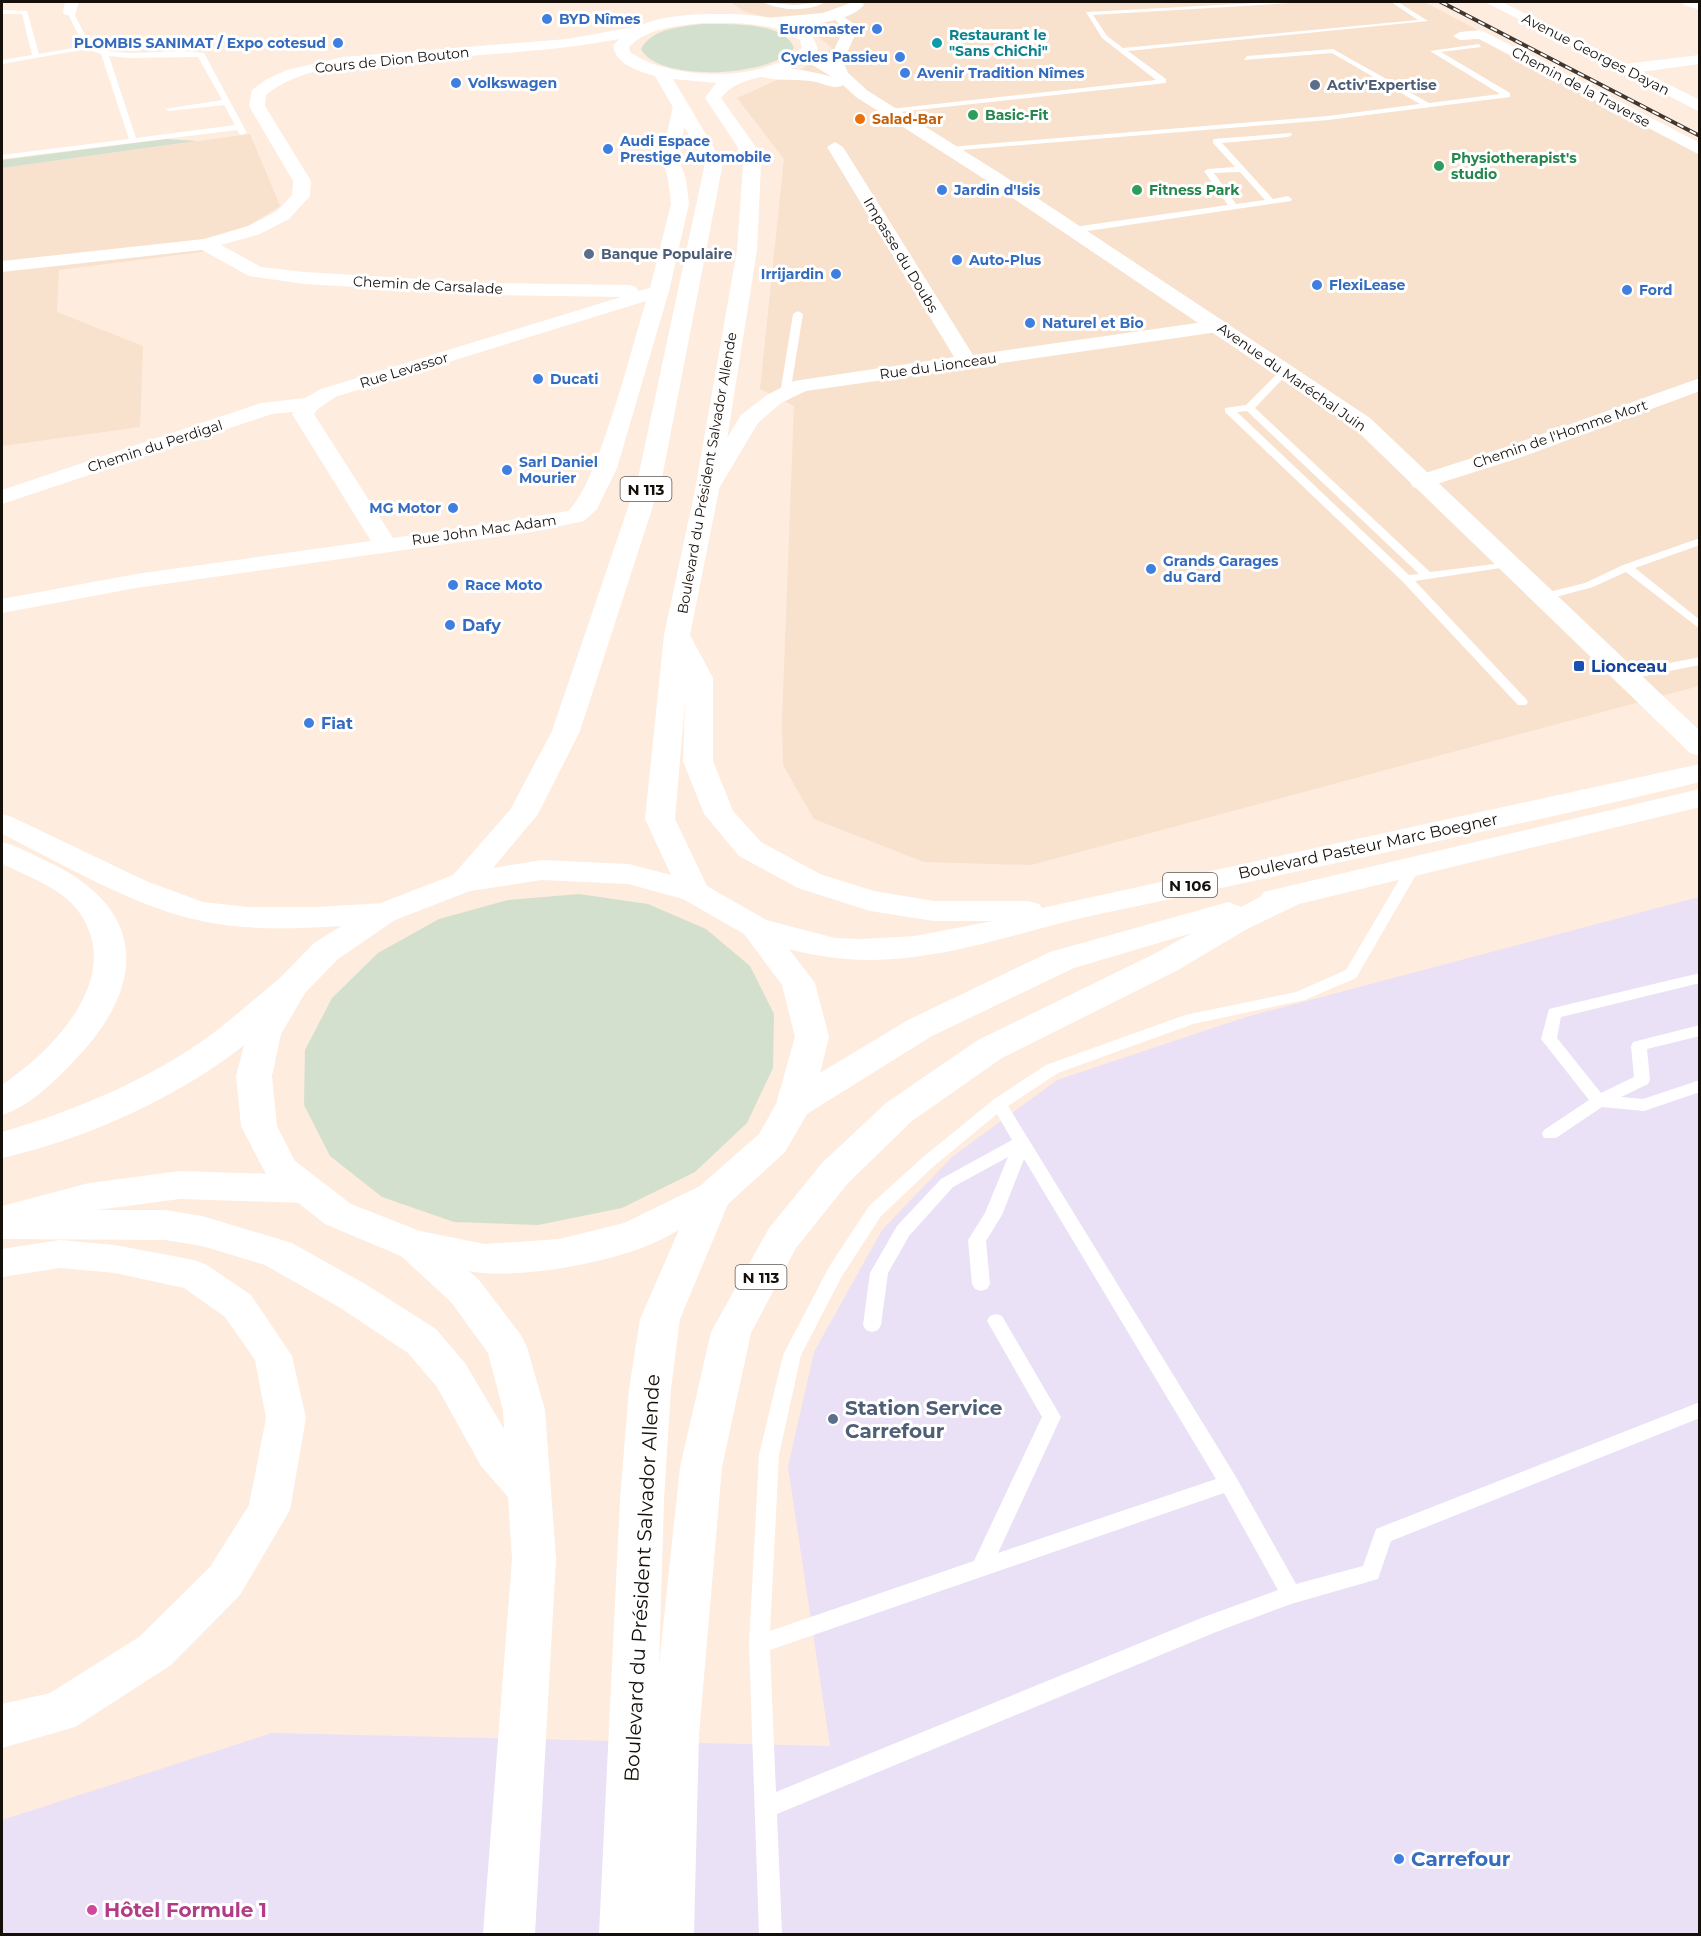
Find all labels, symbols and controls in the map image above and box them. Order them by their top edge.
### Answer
street label: Avenue Georges Dayan [1519,9,1673,99]
place label: BYD Nîmes [559,10,641,28]
marker: BYD Nîmes [540,12,554,26]
place label: Euromaster [779,20,865,38]
marker: Euromaster [870,22,884,36]
place label: Restaurant le "Sans ChiChi" [949,26,1048,60]
place label: PLOMBIS SANIMAT / Expo cotesud [74,34,326,52]
marker: PLOMBIS SANIMAT / Expo cotesud [331,36,345,50]
marker: Restaurant le "Sans ChiChi" [930,36,944,50]
street label: Cours de Dion Bouton [314,43,470,77]
street label: Chemin de la Traverse [1509,43,1653,131]
place label: Cycles Passieu [781,48,888,66]
marker: Cycles Passieu [893,50,907,64]
place label: Avenir Tradition Nîmes [916,64,1085,82]
marker: Avenir Tradition Nîmes [898,66,912,80]
place label: Volkswagen [467,74,557,92]
marker: Volkswagen [449,76,463,90]
place label: Activ'Expertise [1326,76,1437,94]
marker: Activ'Expertise [1308,78,1322,92]
place label: Basic-Fit [985,106,1049,124]
marker: Basic-Fit [966,108,980,122]
place label: Salad-Bar [872,110,943,128]
marker: Salad-Bar [853,112,867,126]
place label: Audi Espace Prestige Automobile [619,132,771,166]
marker: Audi Espace Prestige Automobile [601,142,615,156]
place label: Physiotherapist's studio [1451,149,1577,183]
marker: Physiotherapist's studio [1432,159,1446,173]
place label: Jardin d'Isis [953,181,1041,199]
place label: Fitness Park [1149,181,1240,199]
marker: Jardin d'Isis [935,183,949,197]
marker: Fitness Park [1130,183,1144,197]
street label: Impasse du Doubs [859,194,943,316]
place label: Banque Populaire [601,245,733,263]
marker: Banque Populaire [582,247,596,261]
place label: Auto-Plus [968,251,1042,269]
marker: Auto-Plus [950,253,964,267]
place label: Irrijardin [761,265,824,283]
marker: Irrijardin [829,267,843,281]
street label: Chemin de Carsalade [353,272,503,298]
place label: FlexiLease [1329,276,1405,294]
marker: FlexiLease [1310,278,1324,292]
place label: Ford [1639,281,1673,299]
marker: Ford [1620,283,1634,297]
place label: Naturel et Bio [1042,314,1144,332]
marker: Naturel et Bio [1023,316,1037,330]
street label: Avenue du Maréchal Juin [1214,319,1370,435]
street label: Boulevard du Président Salvador Allende [673,331,741,615]
street label: Rue Levassor [357,348,451,392]
street label: Rue du Lionceau [878,349,998,383]
place label: Ducati [550,370,598,388]
marker: Ducati [531,372,545,386]
street label: Chemin de l'Homme Mort [1470,396,1650,472]
street label: Chemin du Perdigal [85,416,225,476]
place label: Sarl Daniel Mourier [519,453,598,487]
marker: Sarl Daniel Mourier [500,463,514,477]
road number: N 113 [620,477,672,501]
place label: MG Motor [369,499,441,517]
marker: MG Motor [446,501,460,515]
street label: Rue John Mac Adam [411,511,557,549]
place label: Grands Garages du Gard [1163,552,1279,586]
marker: Grands Garages du Gard [1144,562,1158,576]
place label: Race Moto [465,576,542,594]
marker: Race Moto [446,578,460,592]
place label: Dafy [462,616,501,635]
marker: Dafy [443,618,457,632]
place label: Lionceau [1591,657,1667,676]
marker: Lionceau [1572,659,1586,673]
place label: Fiat [321,714,353,733]
marker: Fiat [302,716,316,730]
street label: Boulevard Pasteur Marc Boegner [1236,809,1500,883]
road number: N 106 [1163,873,1217,897]
road number: N 113 [736,1265,786,1289]
street label: Boulevard du Président Salvador Allende [619,1374,665,1782]
place label: Station Service Carrefour [845,1396,1002,1443]
marker: Station Service Carrefour [826,1412,840,1426]
place label: Carrefour [1411,1847,1511,1871]
marker: Carrefour [1392,1852,1406,1866]
place label: Hôtel Formule 1 [104,1898,267,1922]
marker: Hôtel Formule 1 [85,1903,99,1917]

